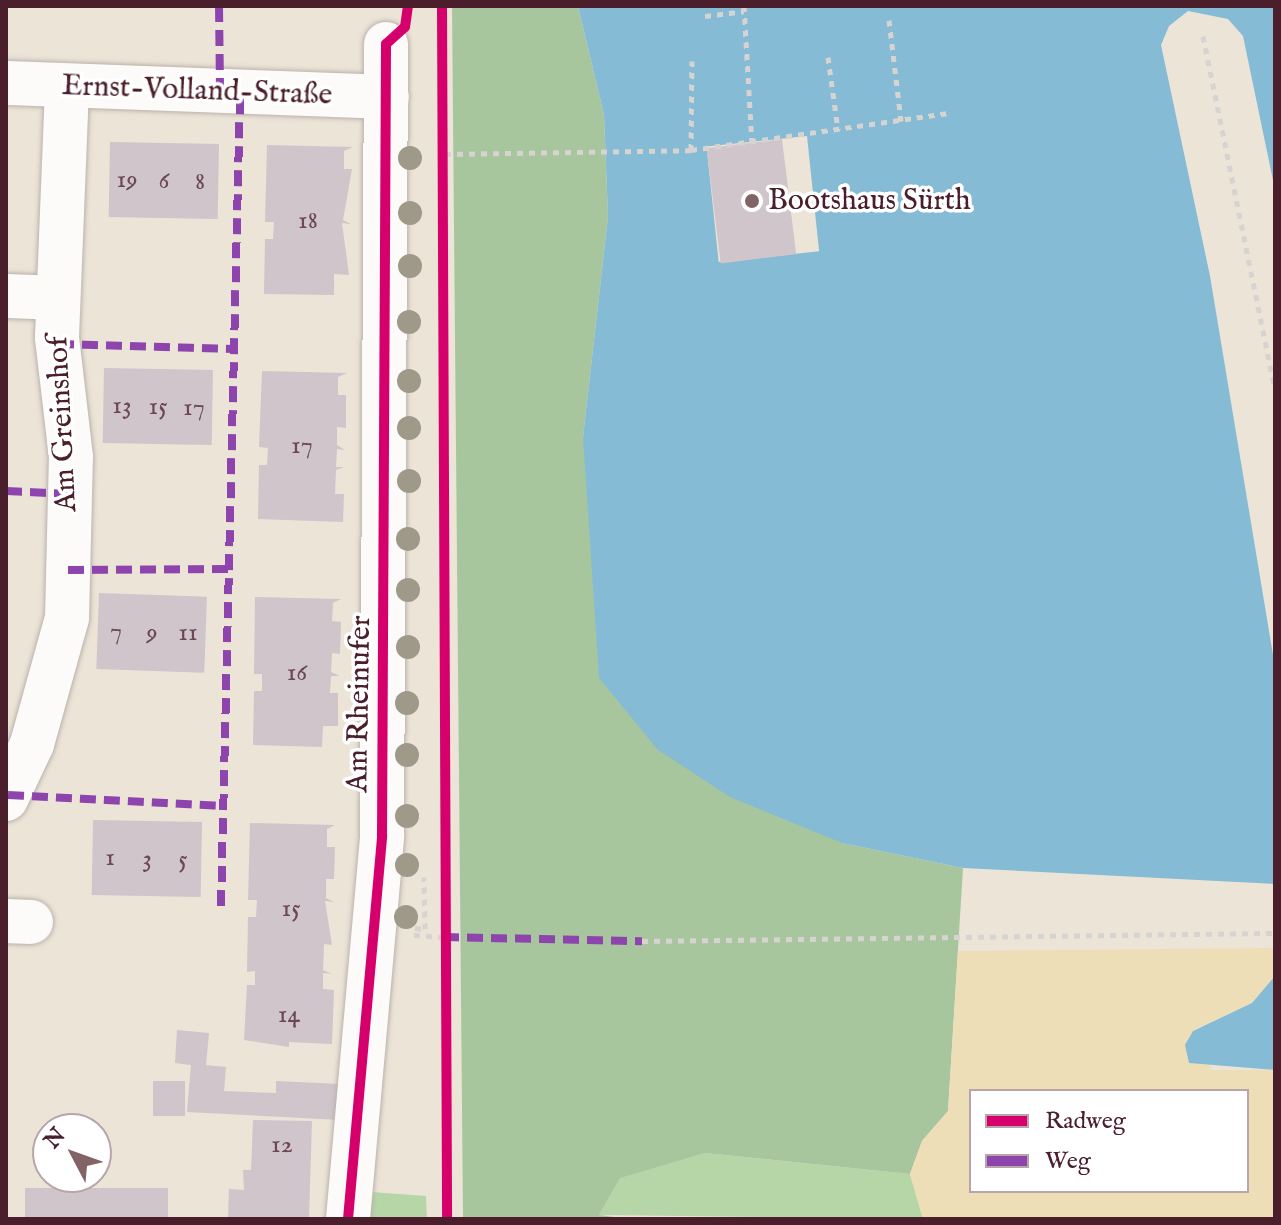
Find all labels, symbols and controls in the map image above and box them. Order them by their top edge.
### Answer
street label: Ernst-Volland-Straße [61,68,333,114]
house number: 19 [116,164,138,196]
house number: 6 [159,165,169,197]
house number: 8 [195,166,205,198]
place label: Bootshaus Sürth [768,183,971,219]
marker: Bootshaus Sürth [743,192,761,210]
house number: 18 [298,205,318,237]
street label: Am Greinshof [40,335,86,513]
house number: 13 [112,390,132,422]
house number: 15 [148,391,168,423]
house number: 17 [183,392,205,424]
house number: 17 [291,430,313,462]
street label: Am Rheinufer [340,615,380,793]
house number: 7 [110,616,122,648]
house number: 9 [146,617,158,649]
house number: 11 [178,617,198,649]
house number: 16 [287,657,307,689]
house number: 1 [105,842,115,874]
house number: 3 [142,843,152,875]
house number: 5 [178,844,188,876]
house number: 15 [281,893,301,925]
house number: 14 [278,999,300,1031]
legend [969,1089,1249,1193]
text: Radweg [1045,1106,1126,1137]
north arrow [32,1113,112,1193]
text: N [39,1122,72,1155]
house number: 12 [271,1129,293,1161]
text: Weg [1045,1146,1091,1177]

